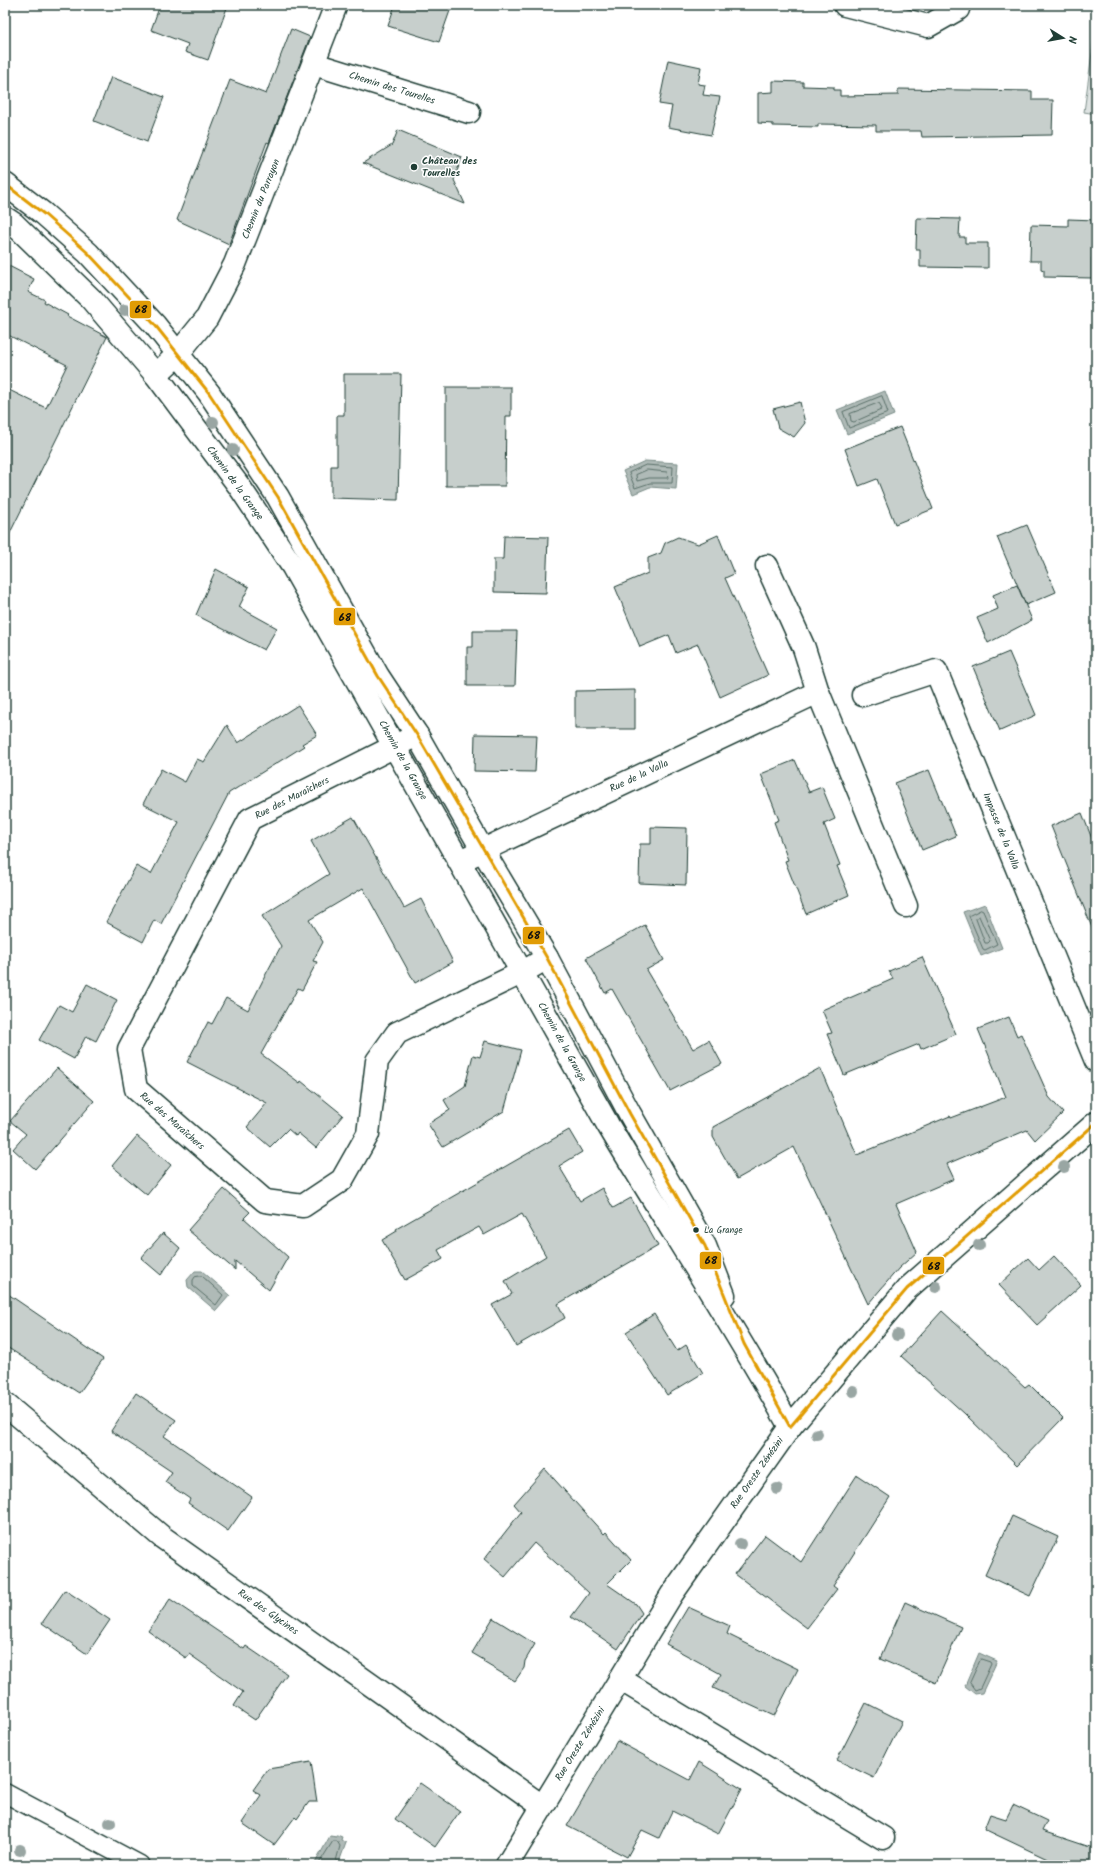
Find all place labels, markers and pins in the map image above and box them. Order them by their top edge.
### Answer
place label: Château des Tourelles [422,153,477,181]
marker: Château des Tourelles [409,162,419,172]
place label: La Grange [704,1223,743,1238]
marker: La Grange [691,1225,701,1235]

